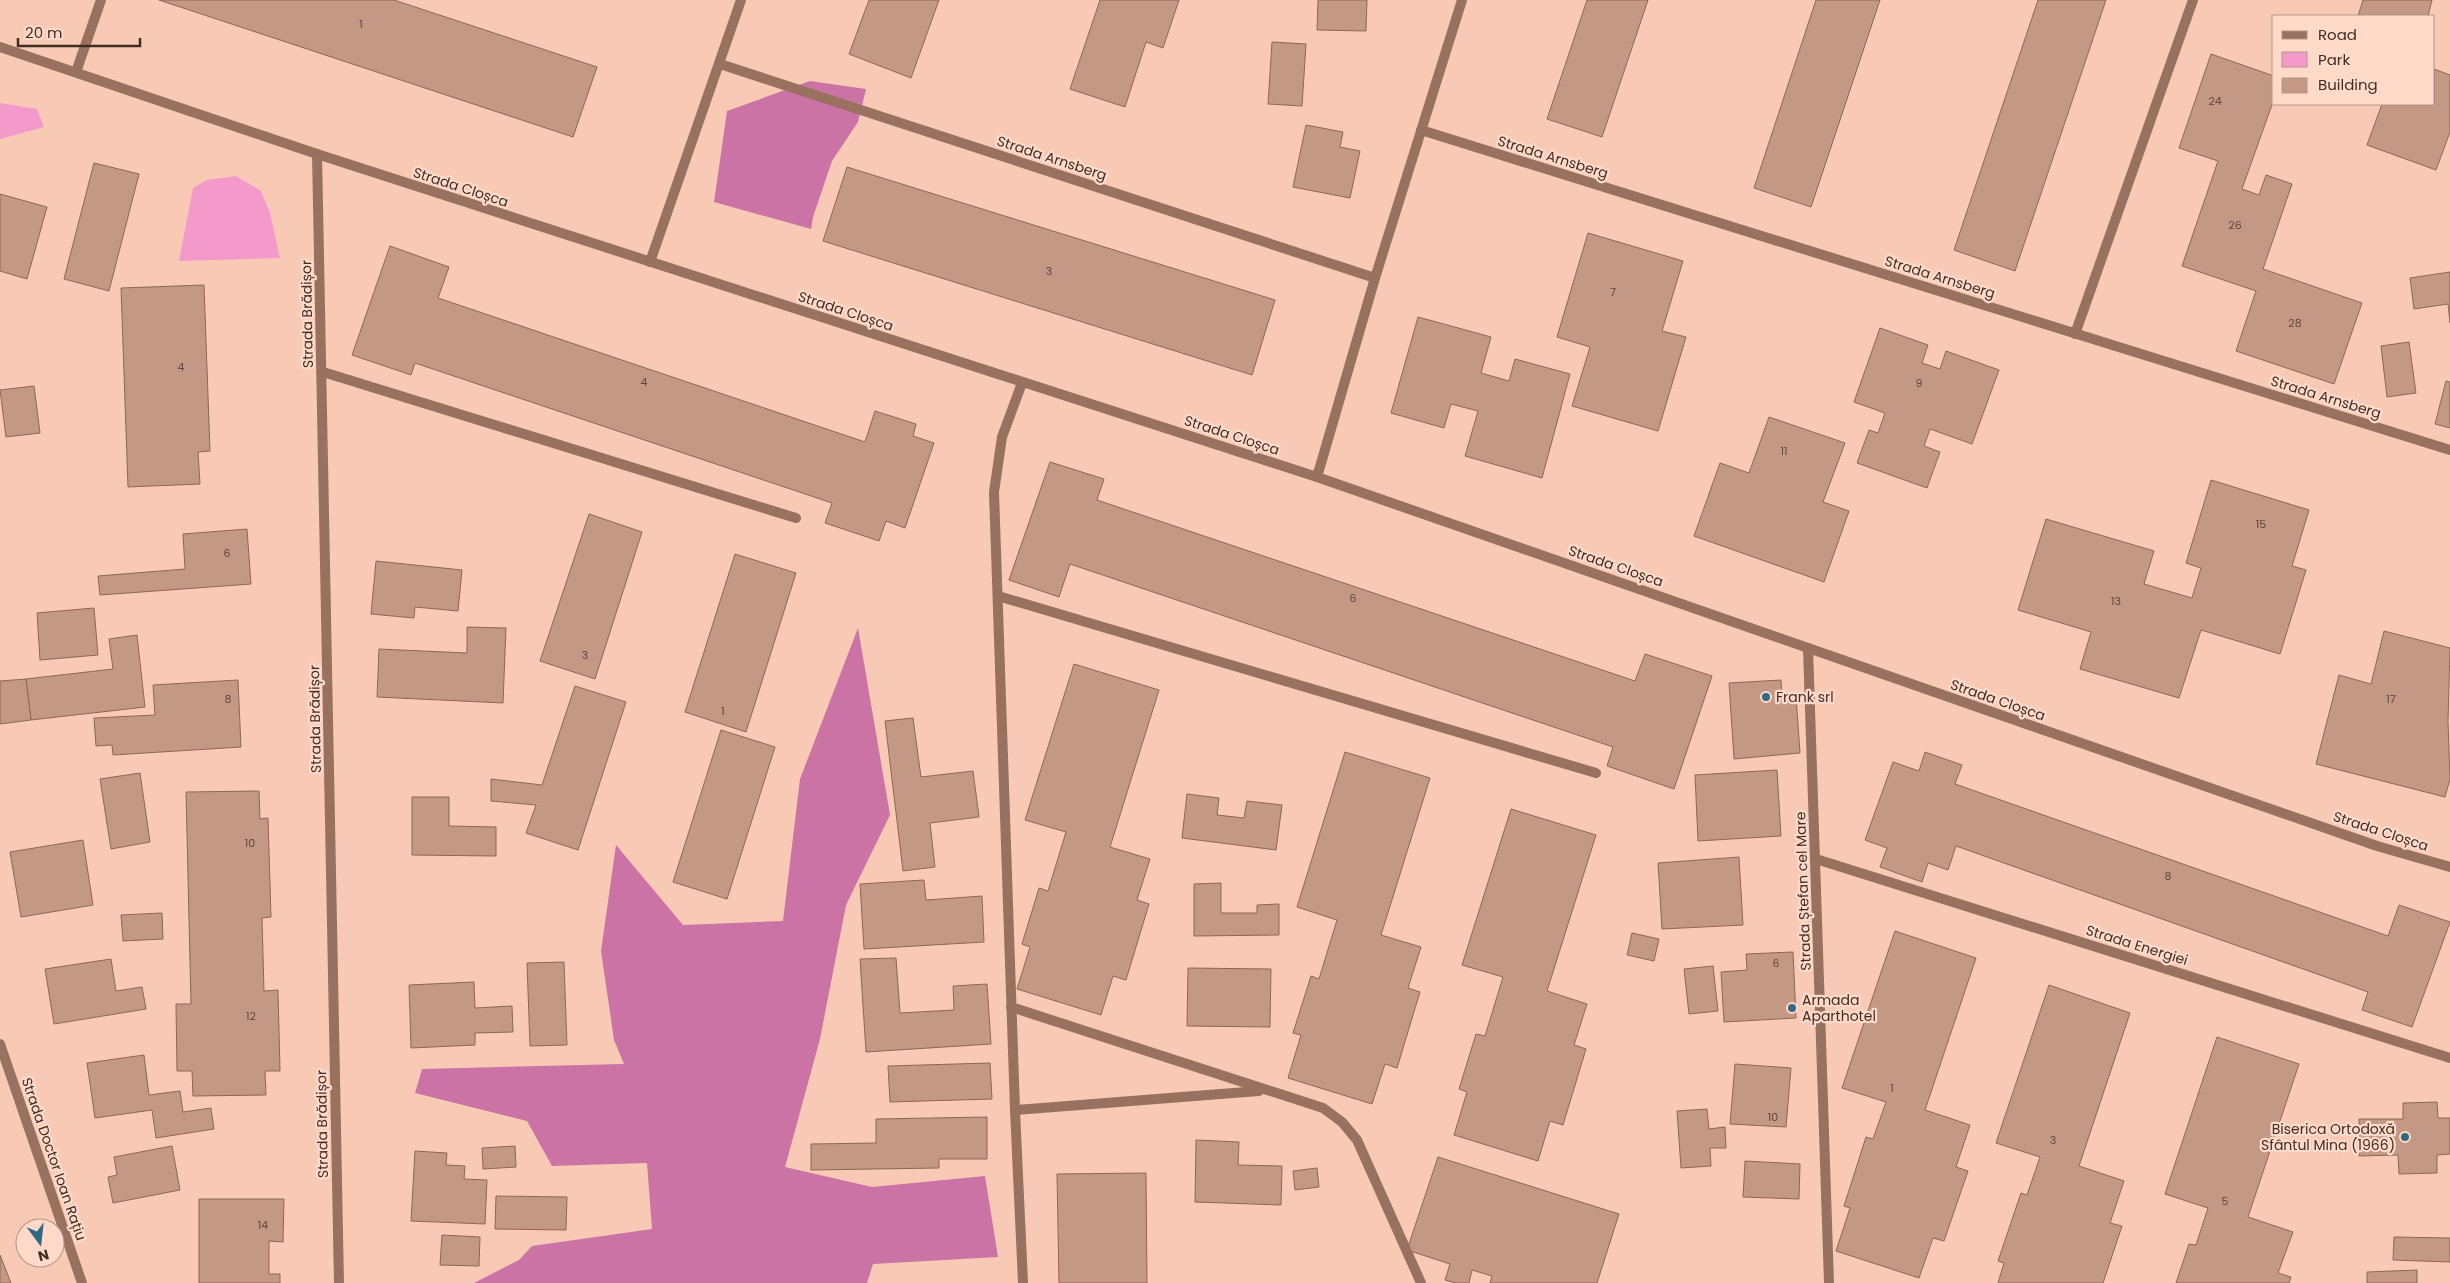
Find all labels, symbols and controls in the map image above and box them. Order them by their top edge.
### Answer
scale bar [18,15,140,47]
legend [2272,15,2435,105]
house number: 1 [359,16,363,32]
text: 20 m [25,22,63,43]
text: Road [2318,24,2357,45]
text: Park [2318,49,2350,70]
text: Building [2318,74,2378,95]
house number: 24 [2208,93,2222,109]
street label: Strada Arnsberg [994,131,1110,185]
street label: Strada Arnsberg [1495,131,1611,183]
street label: Strada Cloșca [411,162,511,212]
house number: 26 [2228,217,2242,233]
street label: Strada Arnsberg [1882,251,1998,303]
street label: Strada Brădișor [296,260,318,368]
house number: 3 [1046,263,1052,279]
house number: 7 [1610,284,1616,300]
street label: Strada Cloșca [796,286,896,336]
house number: 28 [2288,315,2302,331]
house number: 4 [178,359,185,375]
street label: Strada Arnsberg [2268,371,2384,423]
house number: 4 [641,374,648,390]
house number: 9 [1916,375,1923,391]
street label: Strada Cloșca [1182,410,1282,460]
house number: 11 [1780,443,1788,459]
house number: 15 [2256,516,2266,532]
street label: Strada Cloșca [1566,540,1666,592]
house number: 6 [224,545,231,561]
house number: 6 [1350,590,1357,606]
house number: 13 [2111,593,2121,609]
house number: 3 [582,647,588,663]
street label: Strada Brădișor [304,665,326,773]
street label: Strada Cloșca [1948,674,2048,726]
place label: Frank srl [1776,687,1834,707]
house number: 8 [225,691,232,707]
marker: Frank srl [1760,691,1772,703]
house number: 17 [2386,691,2396,707]
house number: 1 [721,703,725,719]
street label: Strada Cloșca [2331,806,2431,856]
street label: Strada Ștefan cel Mare [1790,811,1816,971]
house number: 10 [245,835,255,851]
house number: 8 [2165,868,2172,884]
street label: Strada Energiei [2084,920,2190,970]
house number: 6 [1773,955,1780,971]
place label: Armada Aparthotel [1802,990,1876,1026]
marker: Armada Aparthotel [1786,1002,1798,1014]
house number: 12 [246,1008,256,1024]
street label: Strada Brădișor [311,1070,333,1178]
street label: Strada Doctor Ioan Rațiu [17,1075,91,1243]
house number: 1 [1890,1080,1894,1096]
house number: 10 [1768,1109,1778,1125]
place label: Biserica Ortodoxă Sfântul Mina (1966) [2261,1119,2395,1155]
marker: Biserica Ortodoxă Sfântul Mina (1966) [2399,1131,2411,1143]
house number: 3 [2050,1132,2056,1148]
house number: 5 [2222,1193,2229,1209]
house number: 14 [258,1217,268,1233]
north arrow [15,1218,65,1268]
text: N [36,1245,51,1267]

